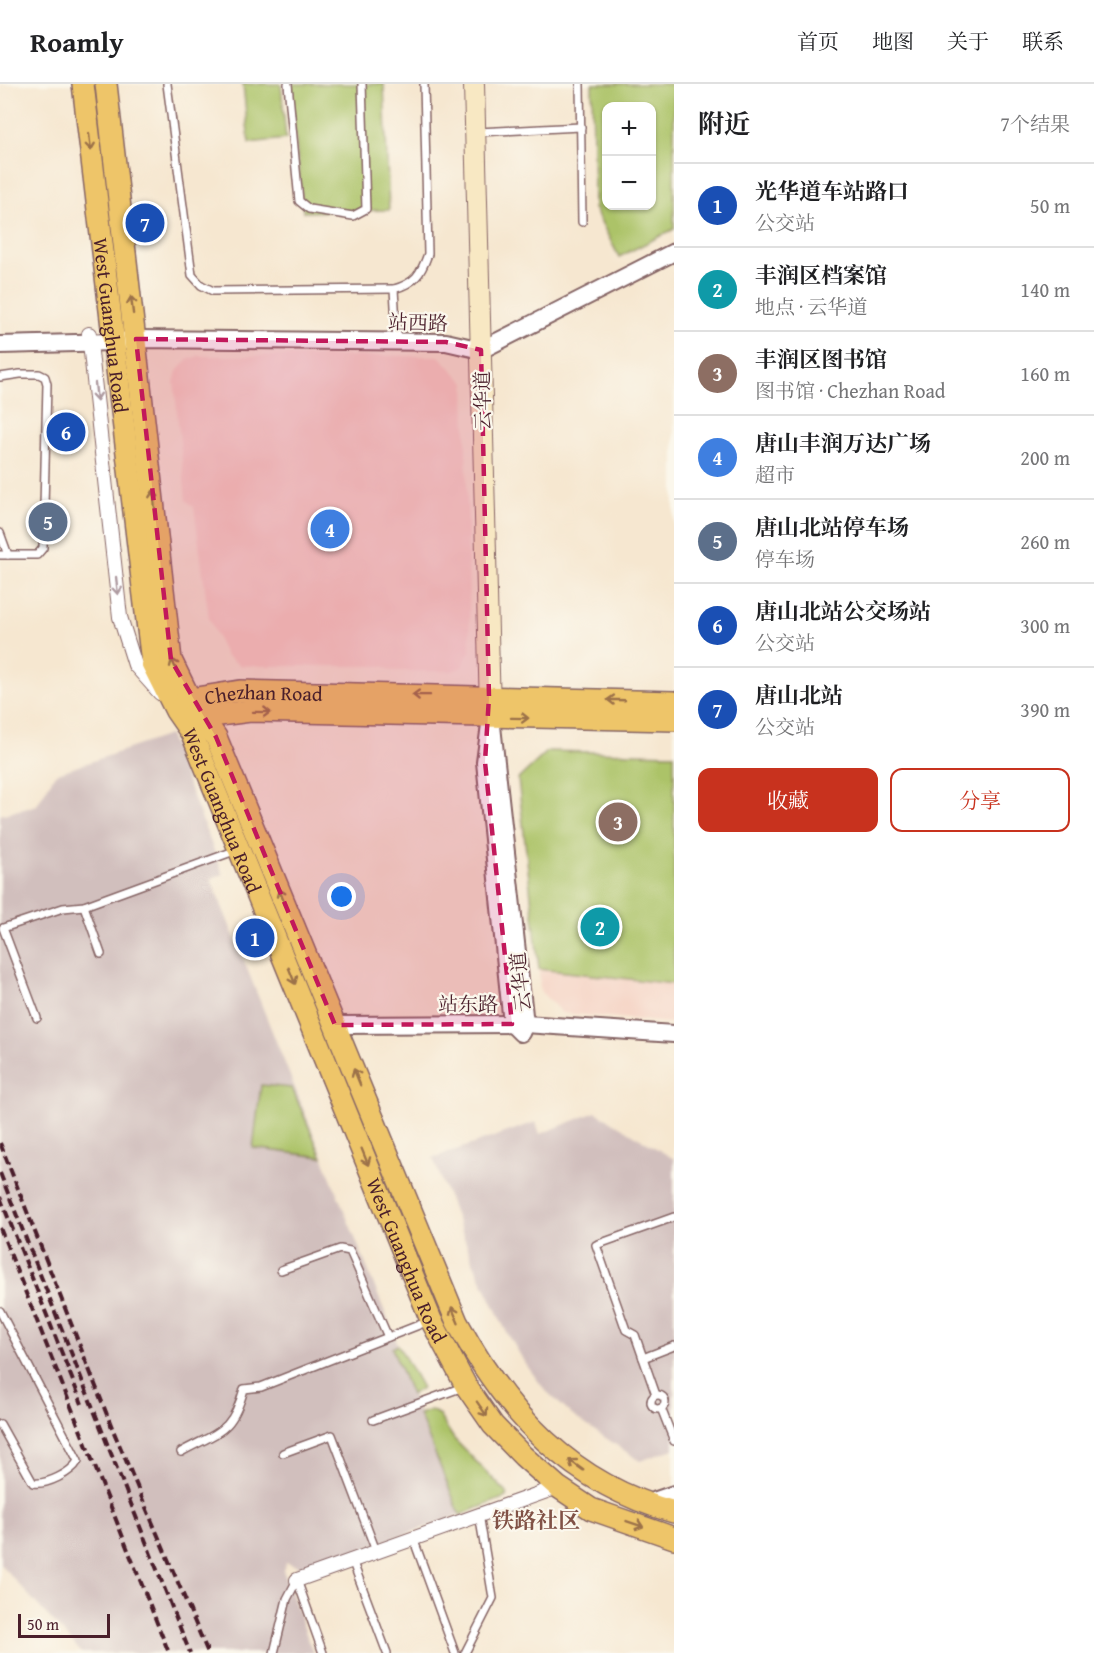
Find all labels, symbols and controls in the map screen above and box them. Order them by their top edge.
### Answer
text: Roamly [30,21,124,62]
text: 首页 [797,26,839,57]
text: 地图 [872,26,914,57]
text: 关于 [947,26,989,57]
text: 联系 [1022,26,1064,57]
map controls [602,102,656,210]
button: + [602,102,656,156]
text: 附近 [698,104,750,143]
text: 7个结果 [1000,109,1070,138]
one-way arrow [85,132,96,152]
button: − [602,156,656,210]
text: 光华道车站路口 [755,175,909,207]
text: 1 [712,191,723,220]
text: 50 m [1030,191,1070,220]
pin: 7 [126,200,164,246]
text: 公交站 [755,208,815,237]
street label: West Guanghua Road [87,236,137,415]
text: 丰润区档案馆 [755,259,887,291]
text: 2 [712,275,723,304]
text: 140 m [1020,275,1070,304]
text: 地点 · 云华道 [755,292,867,321]
one-way arrow [126,296,137,316]
street label: 站西路 [388,306,448,338]
text: 丰润区图书馆 [755,343,887,375]
text: 3 [712,359,723,388]
text: 160 m [1020,359,1070,388]
street label: 云华道 [467,371,497,431]
text: 图书馆 · Chezhan Road [755,376,946,405]
one-way arrow [90,382,101,402]
pin: 6 [46,410,86,454]
text: 唐山丰润万达广场 [755,427,931,459]
text: 4 [712,443,723,472]
text: 200 m [1020,443,1070,472]
text: 超市 [755,460,795,489]
one-way arrow [148,490,159,510]
pin: 5 [28,500,68,544]
pin: 4 [310,506,350,552]
text: 唐山北站停车场 [755,511,909,543]
text: 5 [712,527,723,556]
text: 260 m [1020,527,1070,556]
text: 停车场 [755,544,815,573]
one-way arrow [112,576,123,596]
text: 唐山北站公交场站 [755,595,931,627]
text: 6 [712,611,723,640]
text: 300 m [1020,611,1070,640]
text: 公交站 [755,628,815,657]
one-way arrow [169,658,180,676]
street label: Chezhan Road [202,676,323,711]
text: 唐山北站 [755,679,843,711]
one-way arrow [411,689,431,701]
one-way arrow [606,694,626,706]
text: 7 [712,695,723,724]
text: 390 m [1020,695,1070,724]
one-way arrow [252,706,272,717]
one-way arrow [510,712,530,723]
text: 公交站 [755,712,815,741]
street label: West Guanghua Road [176,723,270,897]
button: 收藏 [698,768,878,832]
button: 分享 [890,768,1070,832]
pin: 3 [598,800,638,844]
your location [327,882,356,911]
one-way arrow [276,888,287,906]
pin: 2 [580,904,620,950]
pin: 1 [236,916,274,960]
street label: 云华道 [502,951,538,1013]
one-way arrow [287,967,298,985]
street label: 站东路 [438,989,498,1018]
one-way arrow [351,1068,362,1086]
one-way arrow [360,1147,371,1166]
street label: West Guanghua Road [360,1173,455,1348]
one-way arrow [449,1307,460,1325]
one-way arrow [476,1401,488,1417]
one-way arrow [568,1459,584,1471]
district label: 铁路社区 [492,1504,580,1536]
one-way arrow [625,1520,644,1531]
scale bar [18,1611,110,1638]
text: 50 m [27,1612,59,1636]

